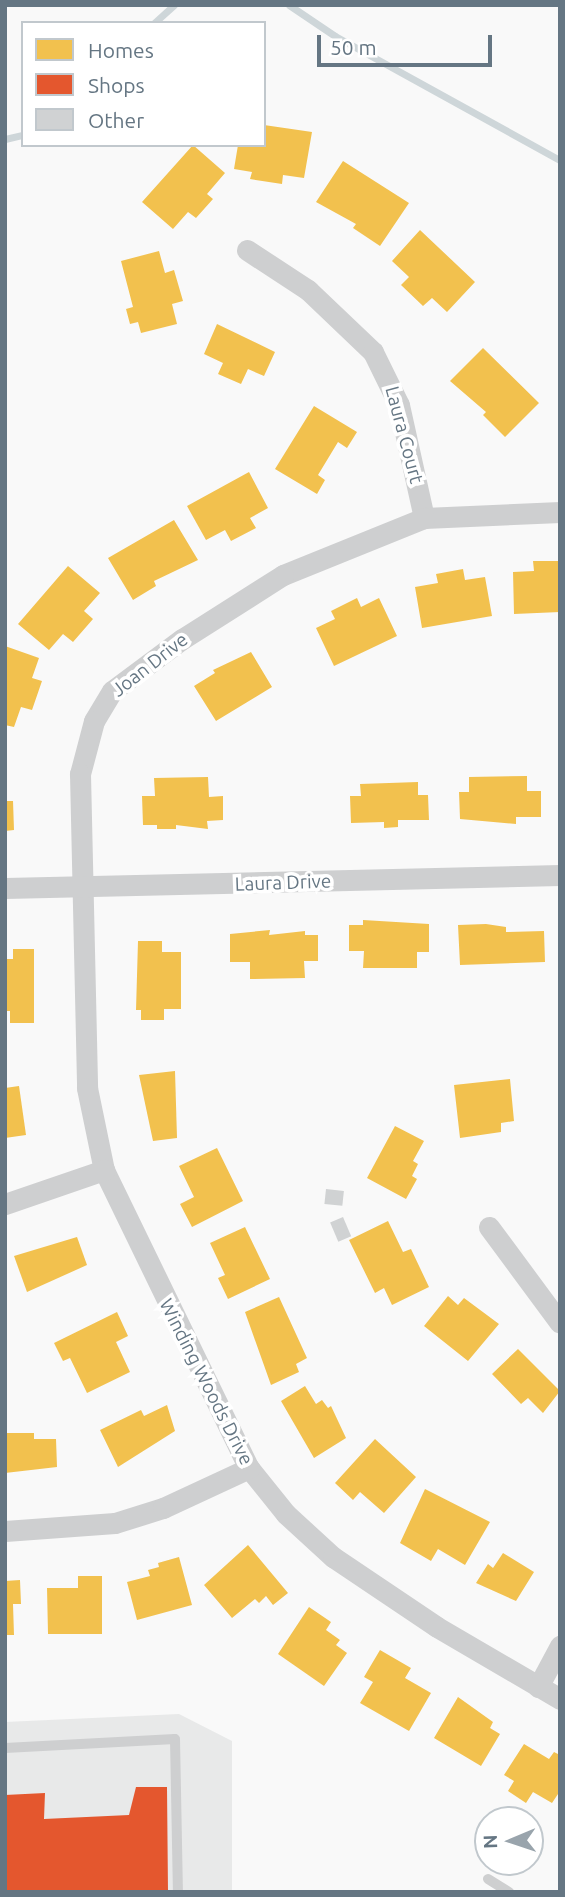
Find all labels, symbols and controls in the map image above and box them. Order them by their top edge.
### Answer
legend [21,21,266,147]
scale bar [320,21,495,65]
text: 50 m [330,35,377,59]
text: Homes [88,38,154,62]
text: Shops [88,73,145,97]
text: Other [88,108,144,132]
street label: Laura Court [380,384,428,486]
street label: Joan Drive [107,628,193,702]
street label: Laura Drive [234,870,332,896]
street label: Winding Woods Drive [154,1295,258,1469]
north arrow [474,1806,544,1876]
text: N [479,1834,501,1849]

